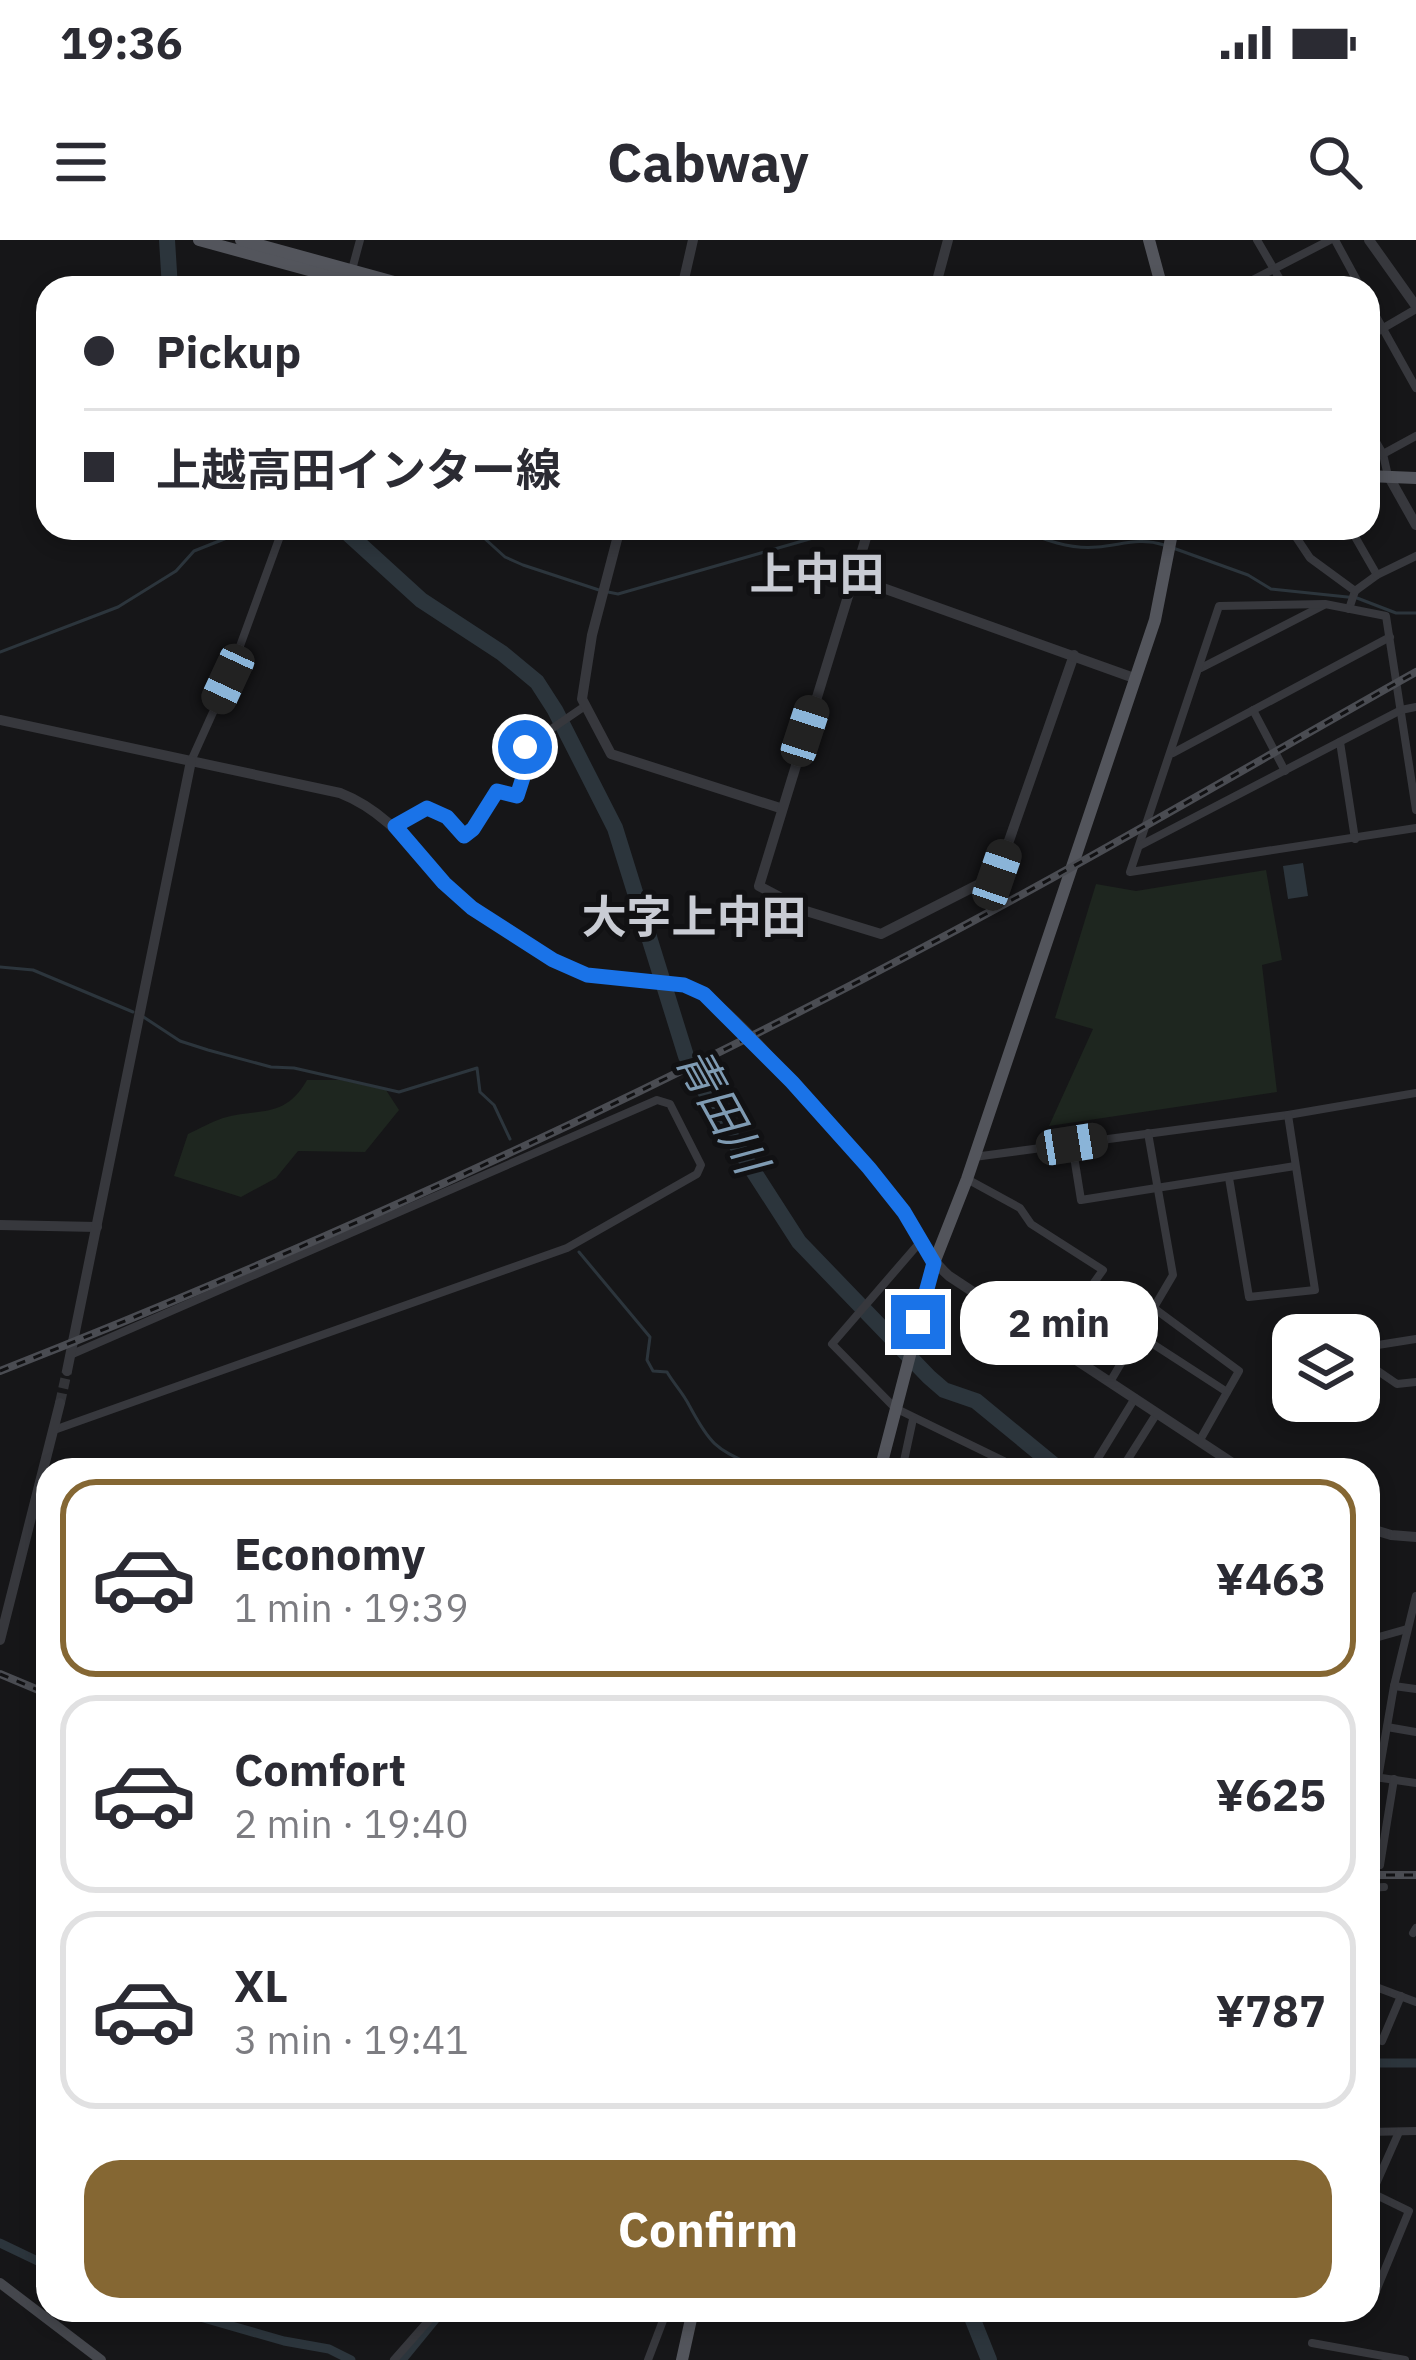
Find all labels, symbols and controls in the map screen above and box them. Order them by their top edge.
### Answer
text: 19:36 [60,13,183,71]
text: Cabway [607,127,809,197]
icon: menu [48,129,114,195]
icon: search [1302,129,1368,195]
text: Pickup [156,322,301,380]
text: 上越高田インター線 [156,440,561,498]
district label: 上中田 [749,544,885,602]
car [196,639,260,719]
car [777,691,833,771]
route start [498,720,552,774]
car [968,835,1026,915]
district label: 大字上中田 [581,887,807,945]
water label: 青田川 [665,1036,783,1186]
car [1034,1121,1110,1167]
callout: 2 min [960,1280,1158,1364]
route end [891,1295,945,1349]
text: 2 min [1008,1297,1110,1348]
map controls [1272,1314,1380,1422]
button: layers [1272,1314,1380,1422]
icon: car [90,1524,198,1632]
text: Economy [234,1524,425,1582]
text: ¥463 [1216,1549,1326,1607]
text: 1 min · 19:39 [234,1582,469,1633]
icon: car [90,1740,198,1848]
text: Comfort [234,1740,406,1798]
text: ¥625 [1216,1765,1326,1823]
text: 2 min · 19:40 [234,1798,469,1849]
icon: car [90,1956,198,2064]
text: XL [234,1956,288,2014]
text: ¥787 [1216,1981,1326,2039]
text: 3 min · 19:41 [234,2014,469,2065]
button: Confirm [84,2160,1332,2298]

